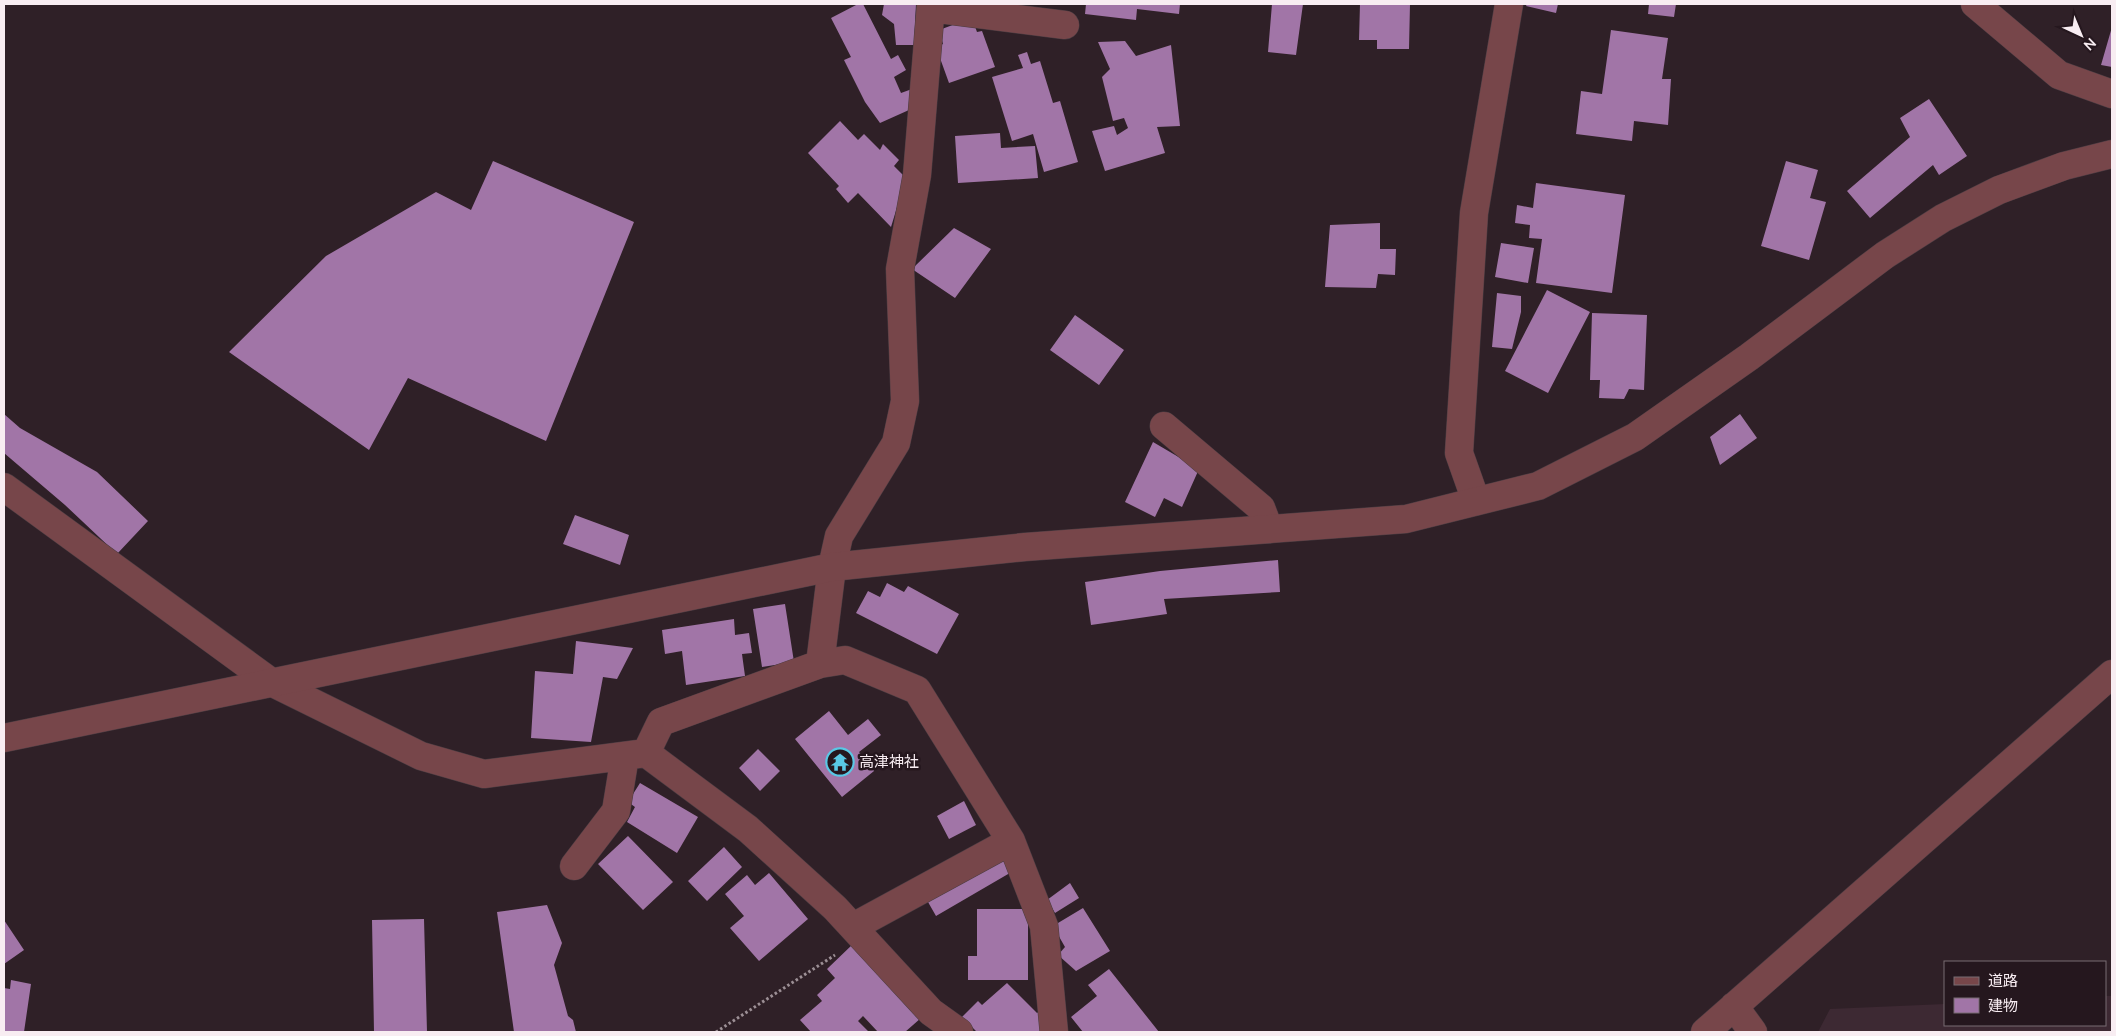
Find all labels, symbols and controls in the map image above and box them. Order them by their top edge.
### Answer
north arrow [2056,10,2106,60]
text: N [2079,34,2100,54]
temple icon: 高津神社 [825,747,855,777]
place label: 高津神社 [859,752,919,772]
legend [1944,961,2106,1026]
text: 道路 [1988,971,2018,991]
text: 建物 [1988,996,2018,1016]

